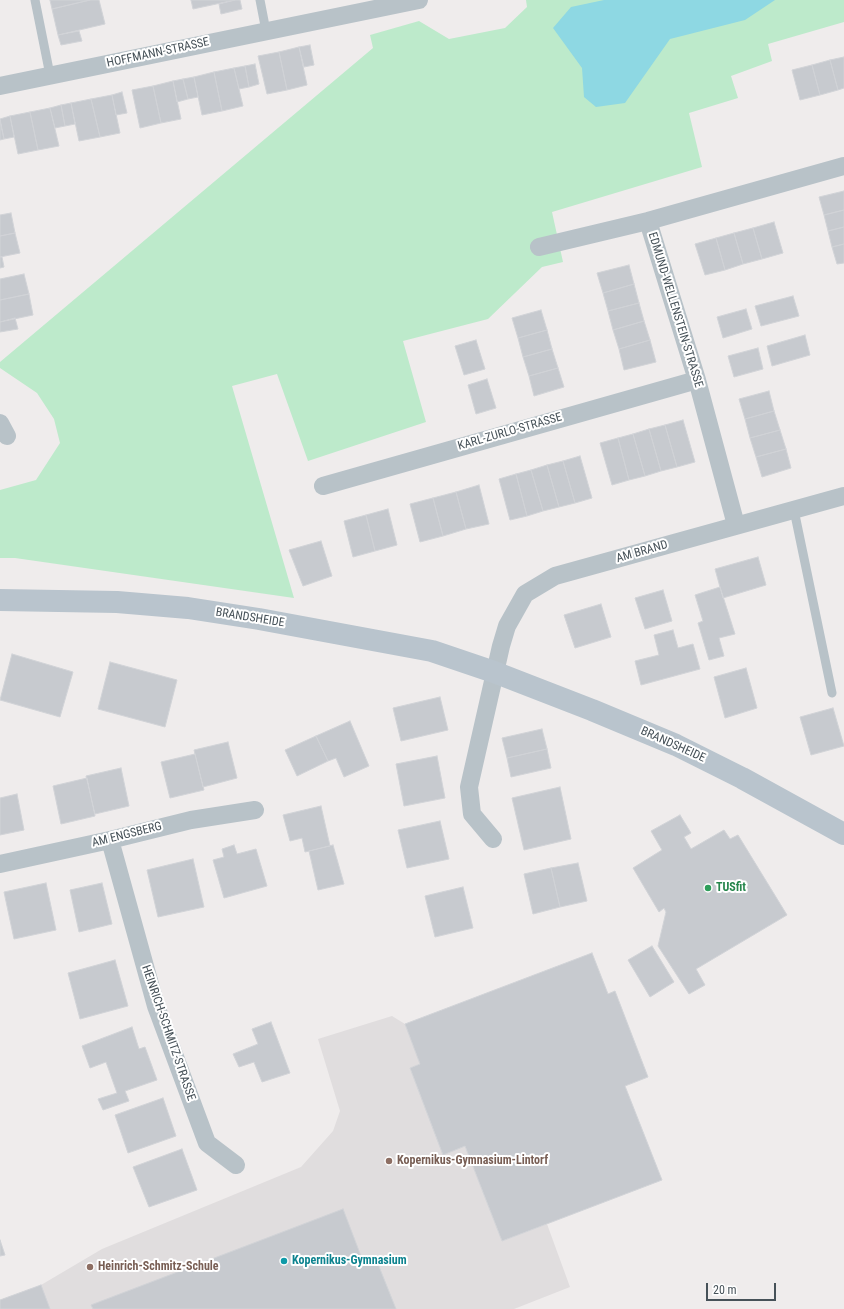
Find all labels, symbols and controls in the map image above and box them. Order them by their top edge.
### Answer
street label: HOFFMANN-STRASSE [105,35,211,71]
street label: EDMUND-WELLENSTEIN-STRASSE [644,231,706,389]
street label: KARL-ZURLO-STRASSE [456,410,564,454]
street label: AM BRAND [615,538,669,566]
street label: BRANDSHEIDE [215,605,285,631]
street label: BRANDSHEIDE [638,724,708,766]
street label: AM ENGSBERG [91,819,163,851]
place label: TUSfit [716,881,746,895]
marker: TUSfit [703,883,713,893]
street label: HEINRICH-SCHMITZ-STRASSE [138,963,198,1103]
place label: Kopernikus-Gymnasium-Lintorf [397,1154,548,1168]
marker: Kopernikus-Gymnasium-Lintorf [384,1156,394,1166]
place label: Kopernikus-Gymnasium [292,1254,407,1268]
marker: Kopernikus-Gymnasium [279,1256,289,1266]
place label: Heinrich-Schmitz-Schule [98,1260,219,1274]
marker: Heinrich-Schmitz-Schule [85,1262,95,1272]
scale bar [708,1275,778,1301]
text: 20 m [713,1283,737,1297]

